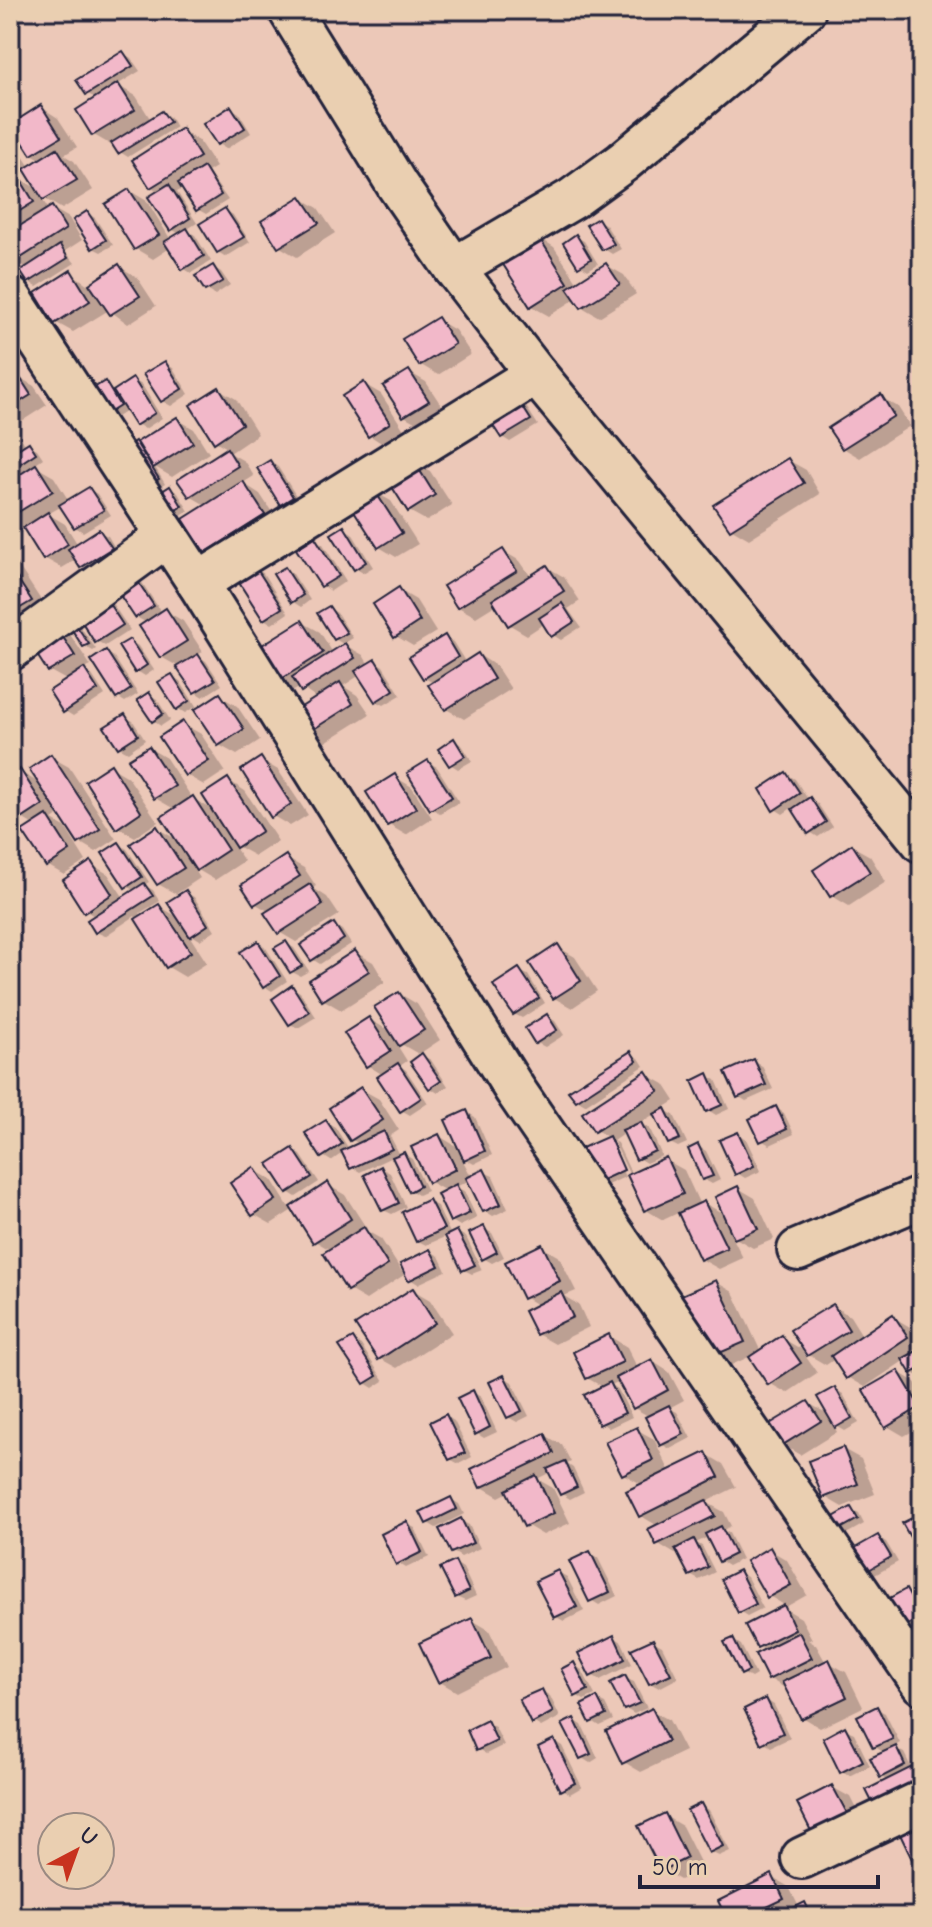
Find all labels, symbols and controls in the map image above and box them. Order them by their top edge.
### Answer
north arrow [36,1811,116,1891]
text: U [74,1822,103,1851]
scale bar [640,1839,878,1889]
text: 50 m [652,1853,708,1881]

